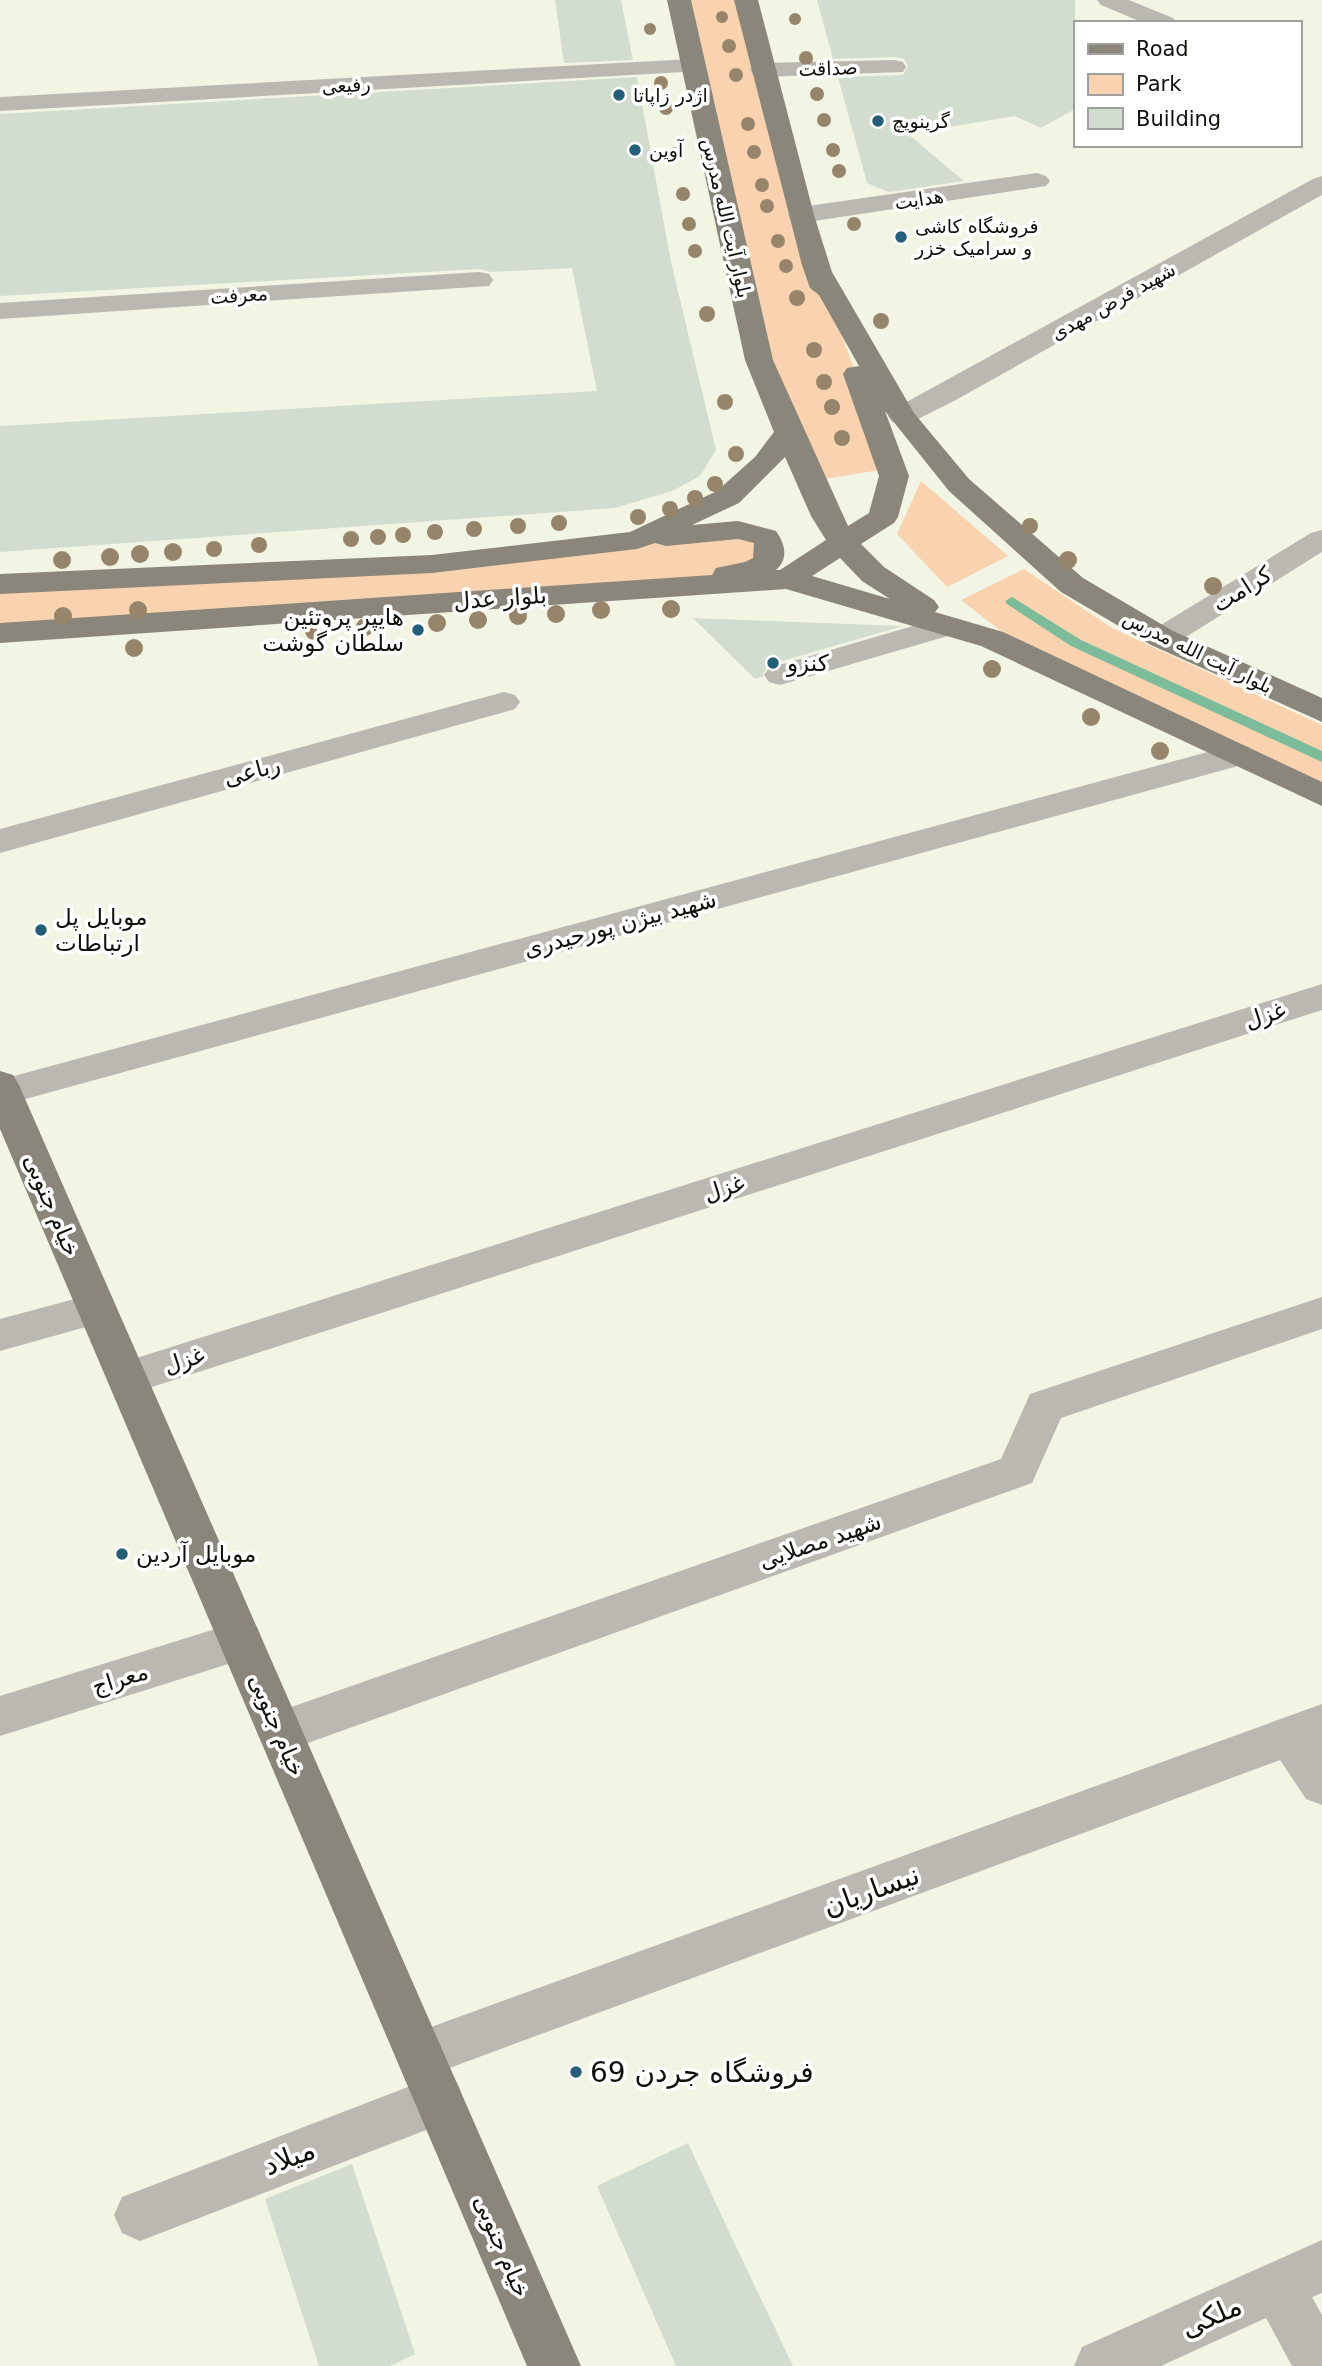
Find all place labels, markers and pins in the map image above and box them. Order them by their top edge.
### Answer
place label: اژدر زاپاتا [633,84,708,107]
marker: اژدر زاپاتا [611,87,627,103]
place label: گرینویچ [892,110,951,133]
marker: گرینویچ [870,113,886,129]
place label: آوین [649,138,684,162]
marker: آوین [627,142,643,158]
place label: فروشگاه کاشی و سرامیک خزر [914,215,1039,260]
marker: فروشگاه کاشی و سرامیک خزر [893,229,909,245]
place label: هایپر پروتئین سلطان گوشت [262,604,404,657]
marker: هایپر پروتئین سلطان گوشت [410,622,426,638]
place label: کنزو [786,650,829,677]
marker: کنزو [765,655,781,671]
place label: موبایل پل ارتباطات [55,904,148,957]
marker: موبایل پل ارتباطات [33,922,49,938]
place label: موبایل آردین [136,1540,256,1568]
marker: موبایل آردین [114,1546,130,1562]
place label: فروشگاه جردن 69 [590,2056,814,2089]
marker: فروشگاه جردن 69 [568,2064,584,2080]

